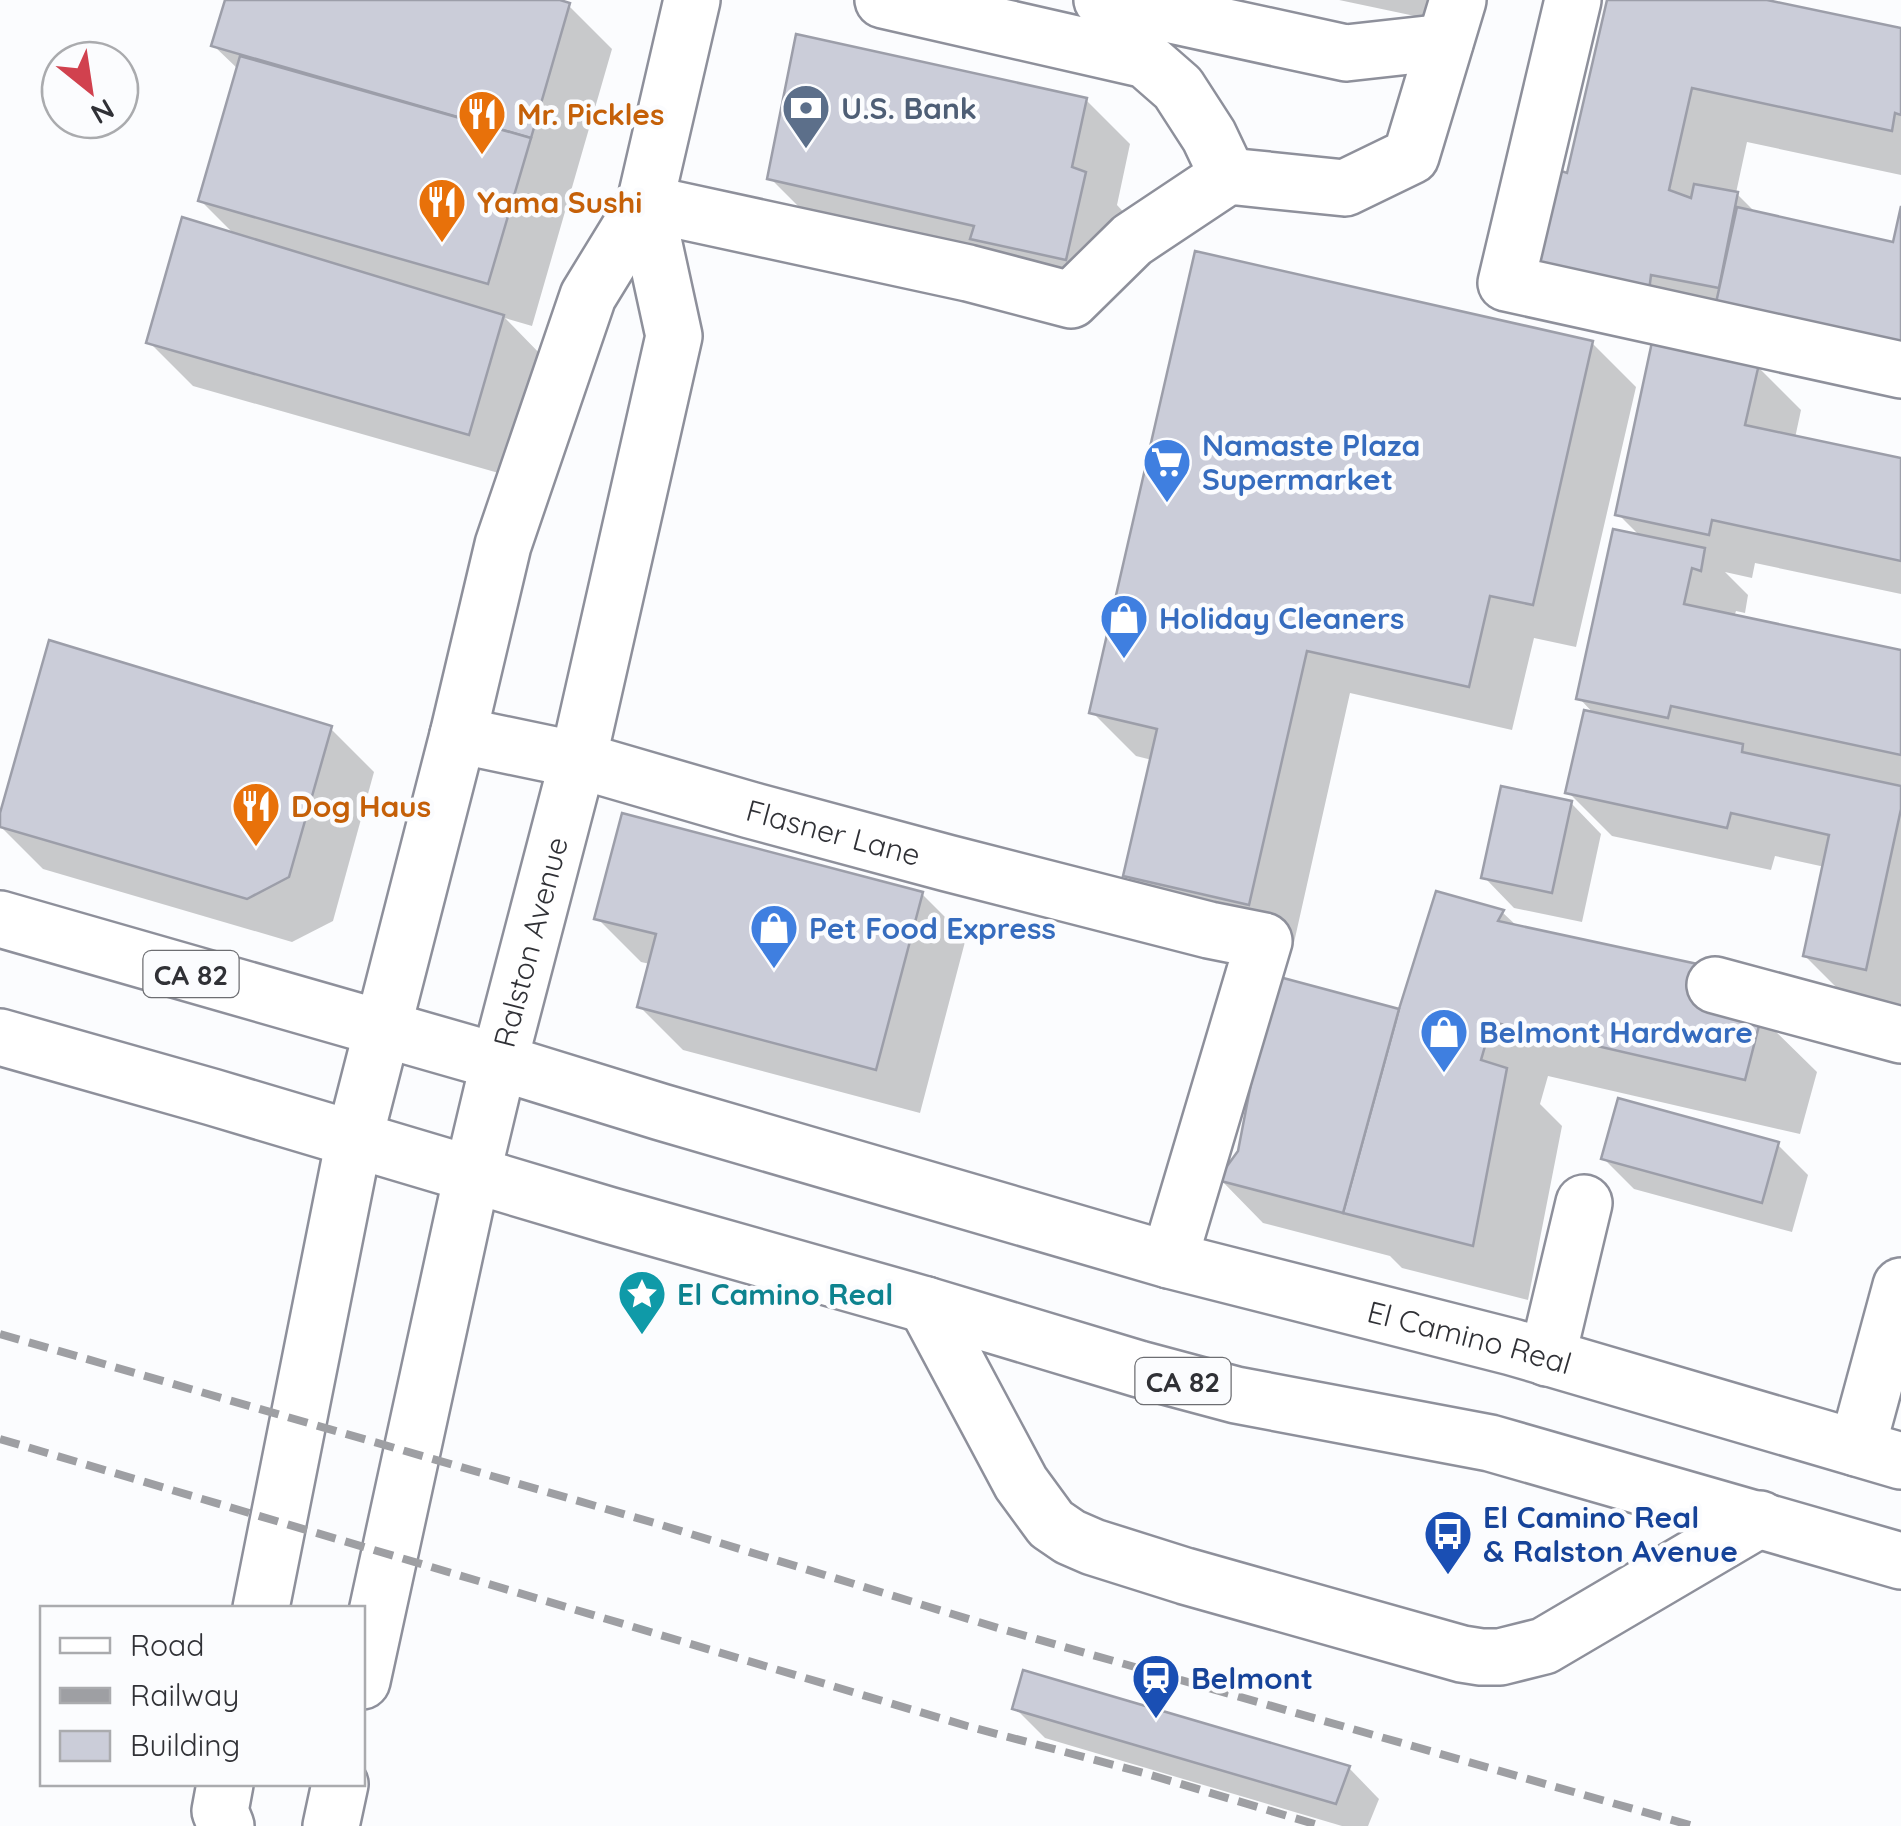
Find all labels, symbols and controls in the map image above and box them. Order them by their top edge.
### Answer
north arrow [40,40,140,140]
bank icon: U.S. Bank [780,82,832,150]
restaurant icon: Mr. Pickles [456,88,508,156]
place label: U.S. Bank [841,89,977,127]
text: N [85,92,120,132]
place label: Mr. Pickles [517,95,665,133]
restaurant icon: Yama Sushi [416,176,468,244]
place label: Yama Sushi [477,183,642,221]
place label: Namaste Plaza Supermarket [1202,426,1420,498]
supermarket icon: Namaste Plaza Supermarket [1141,436,1193,504]
shop icon: Holiday Cleaners [1098,592,1150,660]
place label: Holiday Cleaners [1159,599,1405,637]
restaurant icon: Dog Haus [230,780,282,848]
place label: Dog Haus [291,787,431,825]
street label: Flasner Lane [742,791,925,874]
street label: Ralston Avenue [485,833,576,1051]
shop icon: Pet Food Express [748,902,800,970]
place label: Pet Food Express [809,909,1056,947]
road number: CA 82 [144,951,238,997]
shop icon: Belmont Hardware [1418,1006,1470,1074]
place label: Belmont Hardware [1479,1013,1753,1051]
place icon: El Camino Real [616,1268,668,1336]
place label: El Camino Real [677,1275,893,1313]
street label: El Camino Real [1364,1292,1576,1382]
road number: CA 82 [1136,1358,1230,1404]
place label: El Camino Real & Ralston Avenue [1483,1498,1738,1570]
bus stop icon: El Camino Real & Ralston Avenue [1422,1508,1474,1576]
legend [40,1606,365,1786]
text: Road [130,1626,204,1664]
station icon: Belmont [1130,1652,1182,1720]
place label: Belmont [1191,1659,1313,1697]
text: Railway [130,1676,239,1714]
text: Building [130,1726,240,1764]

